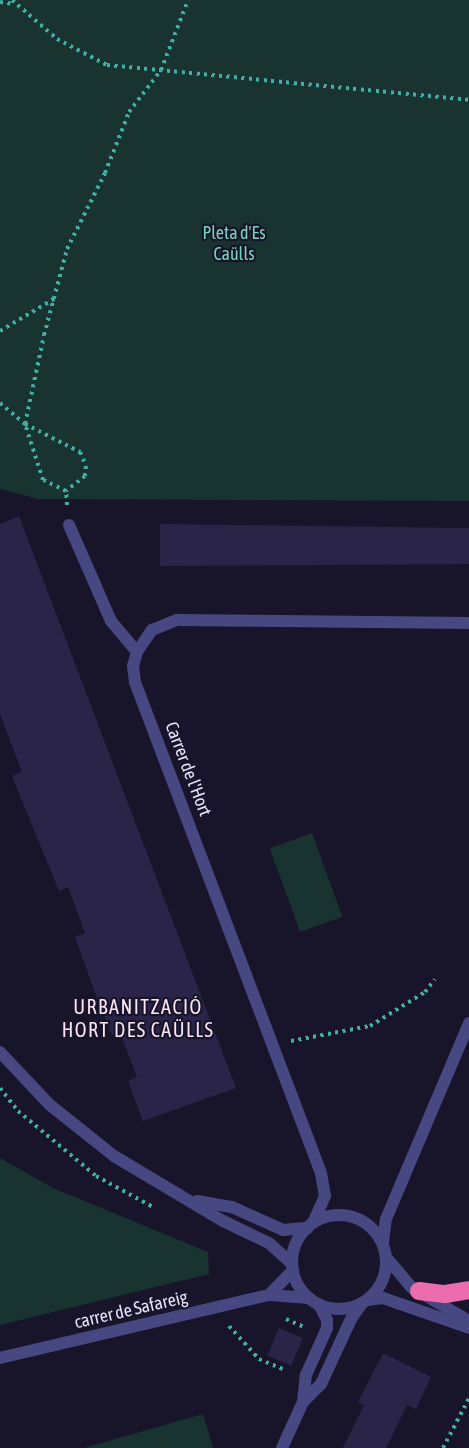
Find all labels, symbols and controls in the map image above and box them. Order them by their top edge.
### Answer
park label: Pleta d'Es Caülls [202,223,266,266]
street label: Carrer de l'Hort [160,719,216,819]
district label: URBANITZACIÓ HORT DES CAÜLLS [62,994,214,1041]
street label: carrer de Safareig [72,1286,190,1334]

